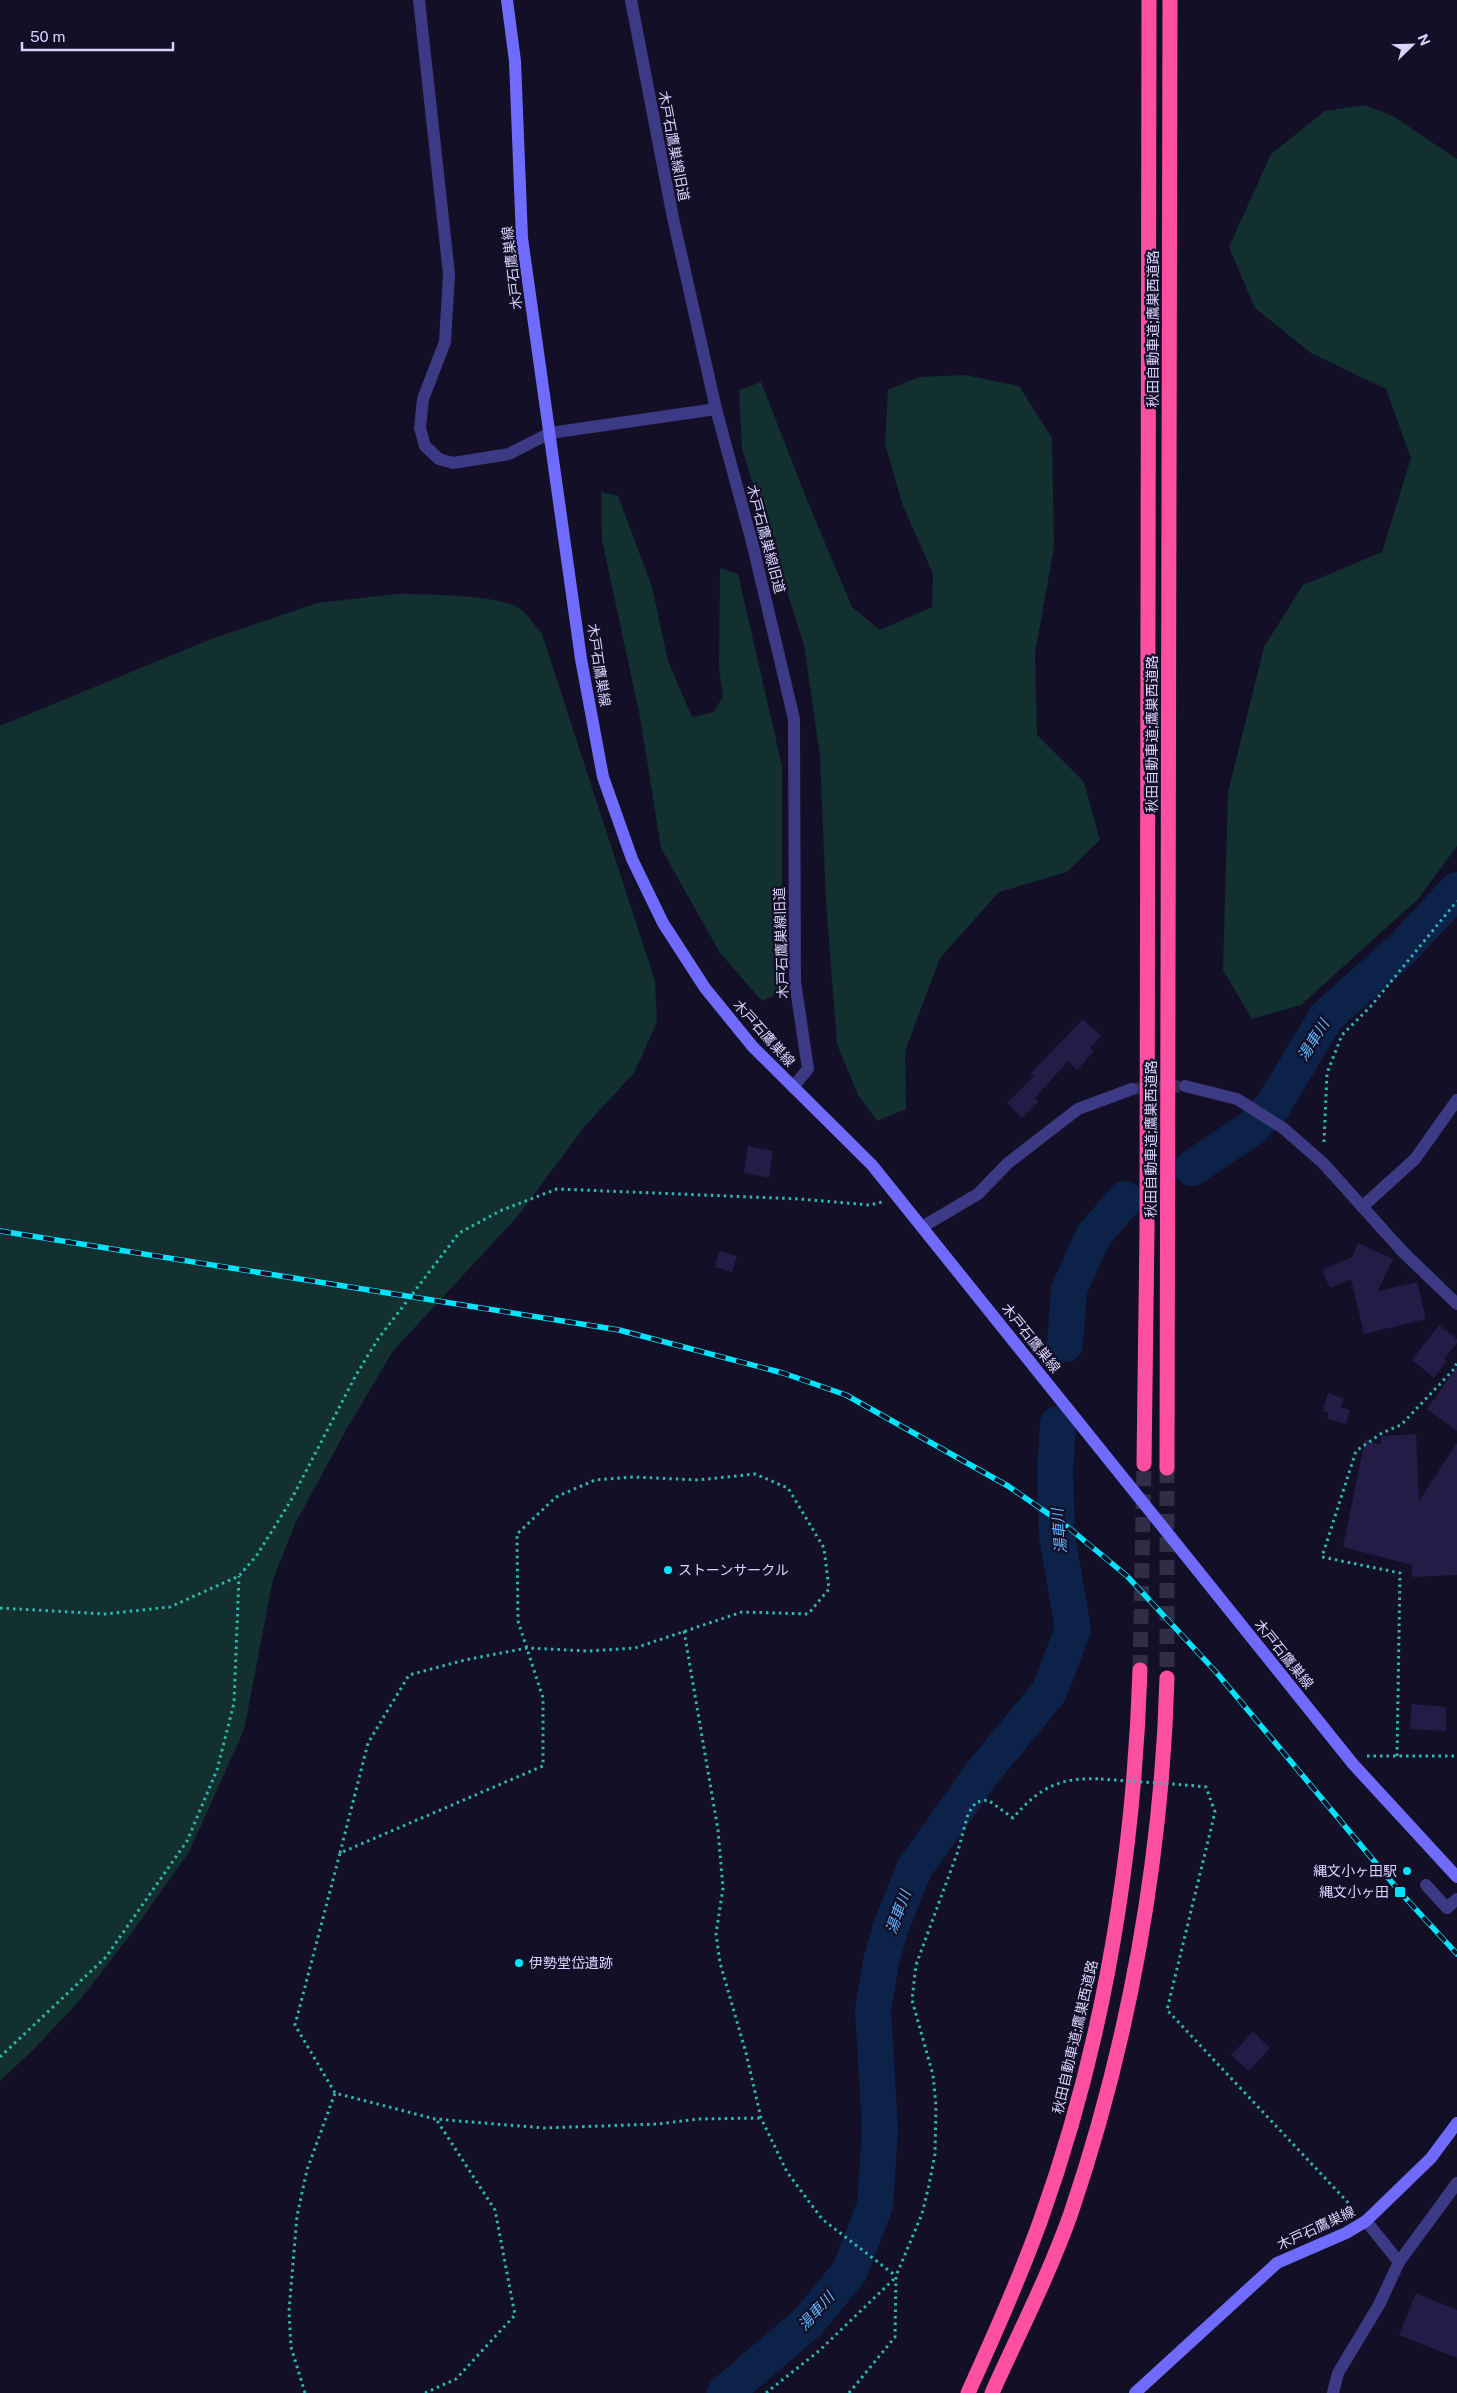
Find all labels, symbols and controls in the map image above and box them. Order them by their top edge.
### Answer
scale bar [22,20,174,52]
north arrow [1387,20,1437,70]
text: 50 m [30,28,65,45]
text: N [1414,32,1433,48]
street label: 木戸石鷹巣線旧道 [655,90,693,202]
street label: 木戸石鷹巣線 [499,225,525,311]
street label: 秋田自動車道;鷹巣西道路 [1145,250,1161,408]
street label: 木戸石鷹巣線旧道 [744,483,788,595]
street label: 木戸石鷹巣線 [585,622,613,708]
street label: 秋田自動車道;鷹巣西道路 [1144,655,1160,813]
street label: 木戸石鷹巣線旧道 [771,887,791,999]
street label: 木戸石鷹巣線 [730,996,798,1070]
water label: 湯車川 [1294,1015,1333,1064]
street label: 秋田自動車道;鷹巣西道路 [1143,1060,1159,1218]
street label: 木戸石鷹巣線 [998,1300,1064,1376]
water label: 湯車川 [1048,1506,1069,1554]
place label: ストーンサークル [678,1562,789,1578]
marker: ストーンサークル [662,1564,674,1576]
street label: 木戸石鷹巣線 [1251,1616,1317,1692]
place label: 縄文小ヶ田駅 [1313,1863,1397,1879]
marker: 縄文小ヶ田駅 [1401,1865,1413,1877]
place label: 縄文小ヶ田 [1319,1884,1389,1900]
marker: 縄文小ヶ田 [1393,1885,1407,1899]
water label: 湯車川 [882,1886,914,1936]
place label: 伊勢堂岱遺跡 [529,1955,613,1971]
marker: 伊勢堂岱遺跡 [513,1957,525,1969]
street label: 秋田自動車道;鷹巣西道路 [1050,1959,1100,2115]
street label: 木戸石鷹巣線 [1275,2203,1357,2253]
water label: 湯車川 [795,2287,839,2333]

